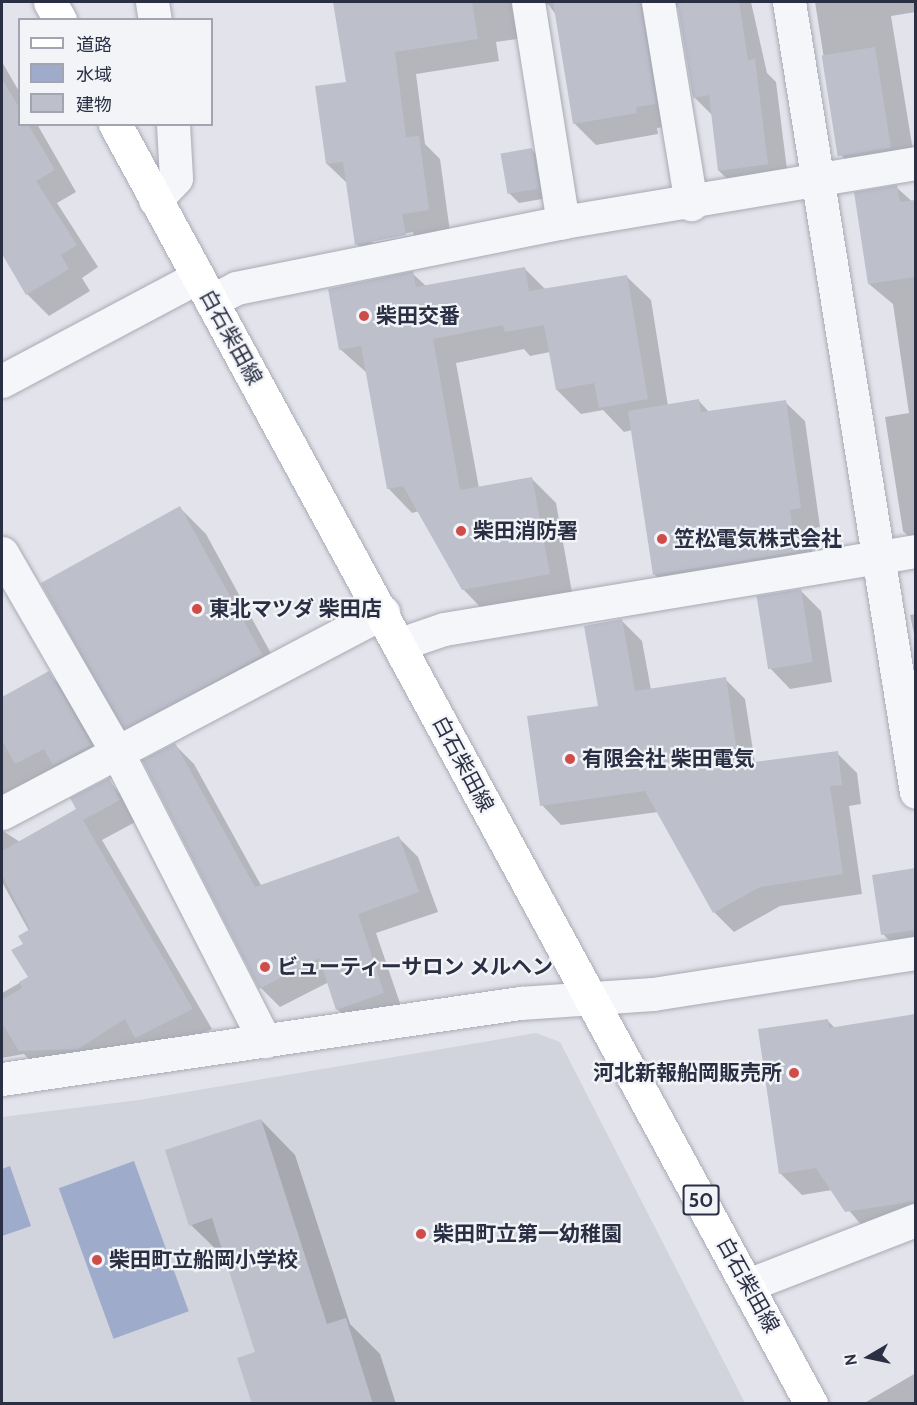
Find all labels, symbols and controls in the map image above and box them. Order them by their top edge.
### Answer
legend [18,18,213,126]
text: 道路 [76,34,112,56]
text: 水域 [76,64,112,86]
text: 建物 [76,94,112,116]
street label: 白石柴田線 [195,285,267,389]
place label: 柴田交番 [376,303,460,329]
marker: 柴田交番 [357,309,371,323]
place label: 柴田消防署 [473,518,578,544]
marker: 柴田消防署 [454,524,468,538]
place label: 笠松電気株式会社 [674,526,842,552]
marker: 笠松電気株式会社 [655,532,669,546]
place label: 東北マツダ 柴田店 [209,596,382,622]
marker: 東北マツダ 柴田店 [190,602,204,616]
street label: 白石柴田線 [427,712,499,816]
place label: 有限会社 柴田電気 [582,746,755,772]
marker: 有限会社 柴田電気 [563,752,577,766]
place label: ビューティーサロン メルヘン [277,954,555,980]
marker: ビューティーサロン メルヘン [258,960,272,974]
place label: 河北新報船岡販売所 [593,1060,782,1086]
marker: 河北新報船岡販売所 [787,1066,801,1080]
road number: 50 [682,1183,720,1217]
place label: 柴田町立第一幼稚園 [433,1221,622,1247]
marker: 柴田町立第一幼稚園 [414,1227,428,1241]
street label: 白石柴田線 [712,1233,784,1337]
place label: 柴田町立船岡小学校 [109,1247,298,1273]
marker: 柴田町立船岡小学校 [90,1253,104,1267]
north arrow [839,1327,899,1387]
text: N [840,1353,861,1367]

